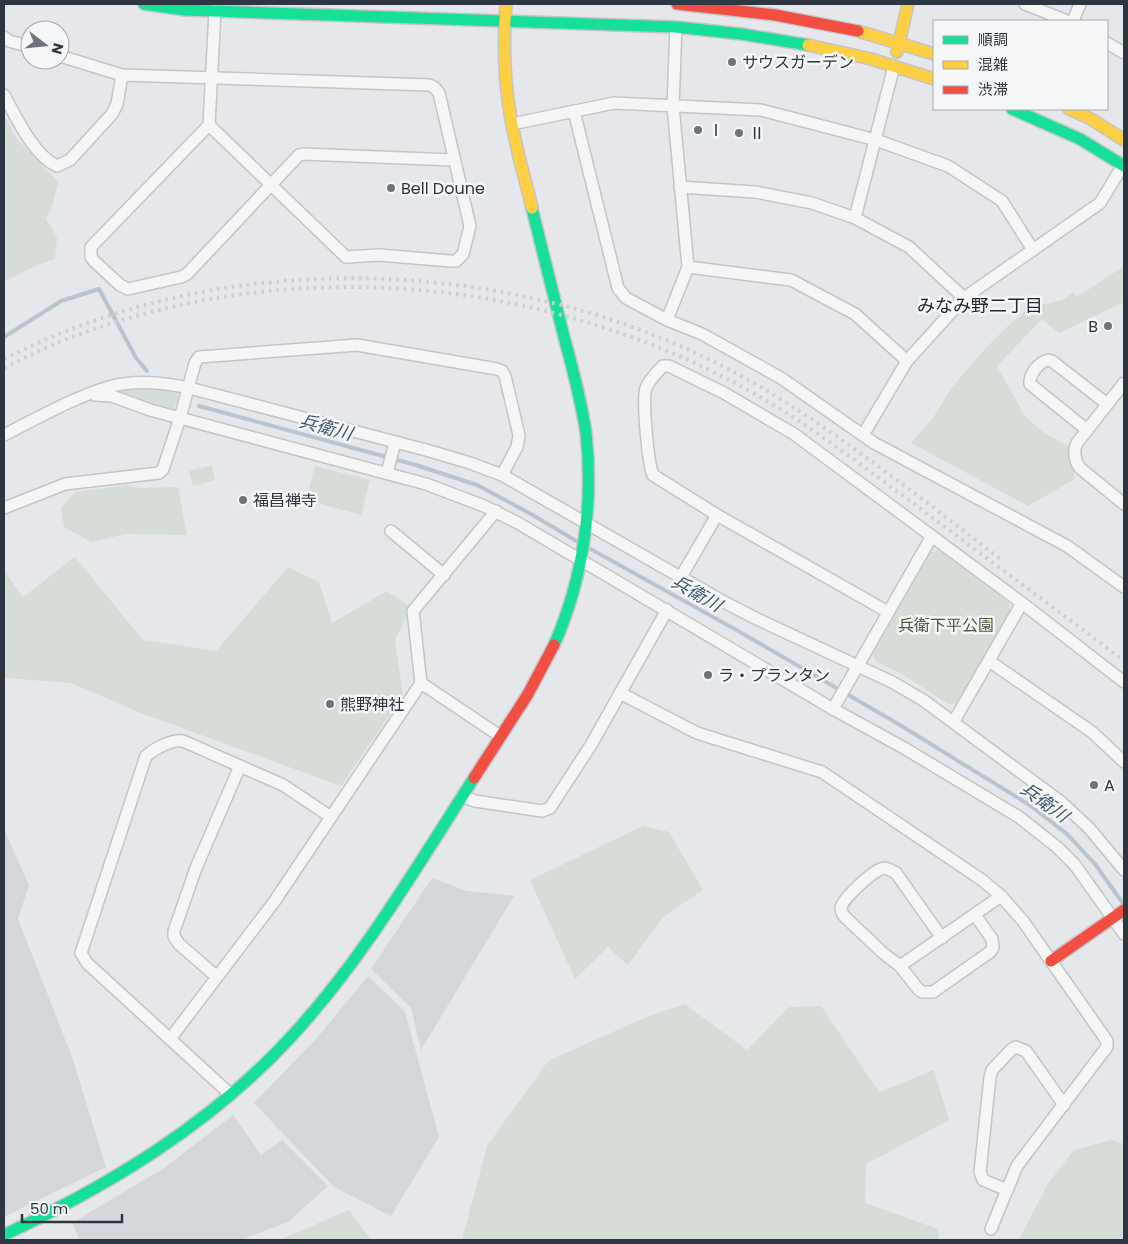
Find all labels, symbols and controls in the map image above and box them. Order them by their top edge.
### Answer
north arrow [20,20,70,70]
legend [933,20,1108,110]
text: 順調 [978,29,1008,50]
text: N [46,41,69,56]
place label: サウスガーデン [742,51,854,74]
text: 混雑 [978,54,1008,75]
marker: サウスガーデン [726,56,738,68]
text: 渋滞 [978,79,1008,100]
place label: Ⅰ [708,119,724,142]
place label: Ⅱ [749,122,765,145]
marker: Ⅰ [692,124,704,136]
marker: Ⅱ [733,127,745,139]
place label: Bell Doune [401,177,485,200]
marker: Bell Doune [385,182,397,194]
district label: みなみ野二丁目 [917,293,1043,318]
place label: B [1088,315,1098,338]
marker: B [1102,320,1114,332]
water label: 兵衛川 [297,408,357,447]
place label: 福昌禅寺 [253,489,317,512]
marker: 福昌禅寺 [237,494,249,506]
water label: 兵衛川 [667,569,728,618]
park label: 兵衛下平公園 [898,614,994,637]
place label: ラ・プランタン [718,664,830,687]
marker: ラ・プランタン [702,669,714,681]
place label: 熊野神社 [340,693,404,716]
marker: 熊野神社 [324,698,336,710]
place label: A [1104,774,1115,797]
water label: 兵衛川 [1016,776,1076,829]
marker: A [1088,779,1100,791]
scale bar [22,1192,122,1224]
text: 50 m [30,1198,68,1219]

